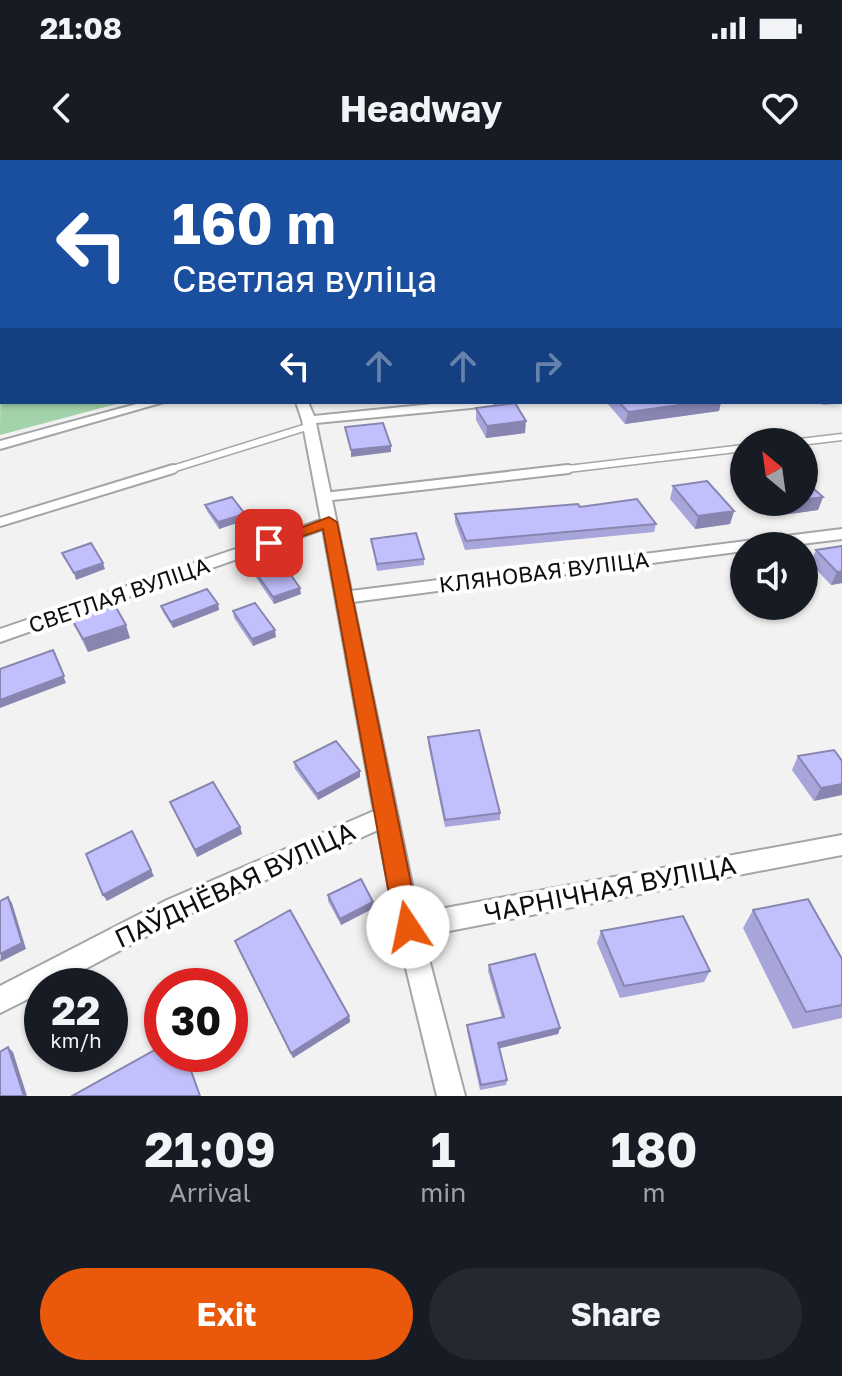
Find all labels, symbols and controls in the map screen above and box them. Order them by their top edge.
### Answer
text: 21:08 [40,10,122,46]
icon: back [40,86,84,130]
icon: heart [758,86,802,130]
text: Headway [340,87,502,130]
text: 160 m [172,189,336,256]
icon: left [40,192,144,296]
text: Светлая вуліца [172,257,437,300]
icon: left [273,344,317,388]
icon: ahead [357,344,401,388]
icon: ahead [441,344,485,388]
icon: right [525,344,569,388]
north arrow [730,428,818,516]
map controls [730,428,818,620]
pin [235,509,303,577]
icon: arrive [247,521,291,565]
button: sound [730,532,818,620]
street label: КЛЯНОВАЯ ВУЛІЦА [437,545,651,598]
street label: СВЕТЛАЯ ВУЛІЦА [25,551,213,638]
street label: ПАЎДНЁВАЯ ВУЛІЦА [110,815,360,954]
street label: ЧАРНІЧНАЯ ВУЛІЦА [481,849,738,928]
position arrow [366,885,450,969]
speed limit sign: 30 [144,968,248,1072]
text: 22 [52,986,100,1034]
text: km/h [51,1028,101,1052]
text: 21:09 [145,1120,276,1178]
text: 1 [431,1120,456,1178]
text: 180 [611,1120,697,1178]
text: Arrival [169,1177,251,1208]
text: min [420,1177,466,1208]
text: m [643,1177,666,1208]
button: Exit [40,1268,413,1360]
button: Share [429,1268,802,1360]

